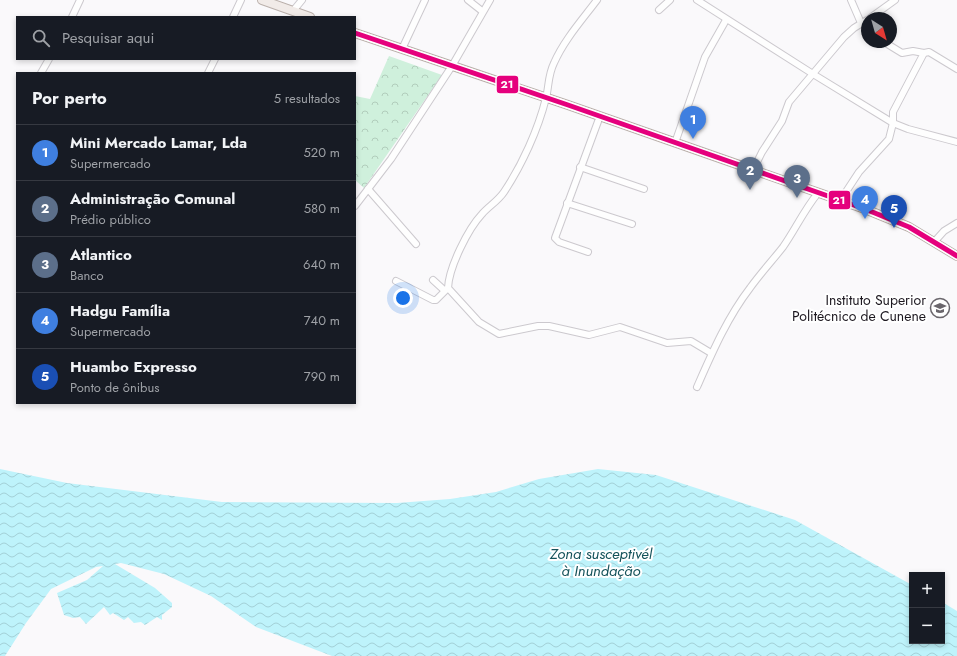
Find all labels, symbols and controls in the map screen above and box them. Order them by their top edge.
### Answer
north arrow [861,12,897,48]
search box [16,16,356,60]
icon: search [30,27,52,49]
text: Pesquisar aqui [62,27,154,49]
line badge: 21 [496,75,519,94]
text: 21 [501,76,513,92]
text: Por perto [32,86,107,110]
text: 5 resultados [274,89,340,108]
pin: 1 [680,106,706,139]
text: Mini Mercado Lamar, Lda [70,132,247,154]
text: 1 [42,143,48,162]
text: 520 m [303,143,340,162]
text: Supermercado [70,154,151,173]
pin: 2 [737,157,763,190]
pin: 3 [784,165,810,198]
pin: 4 [852,186,878,219]
text: Administração Comunal [70,188,235,210]
line badge: 21 [828,190,851,210]
text: 21 [833,192,845,208]
pin: 5 [881,195,907,228]
text: 2 [41,199,49,218]
text: 580 m [304,199,340,218]
text: Prédio público [70,210,151,229]
text: Atlantico [70,244,132,266]
text: 3 [41,255,49,274]
text: 640 m [303,255,340,274]
text: Banco [70,266,104,285]
your location [393,288,413,308]
place label: Instituto Superior Politécnico de Cunene [792,290,926,326]
school or university icon: Instituto Superior Politécnico de Cunene [929,297,951,319]
text: Hadgu Família [70,300,170,322]
text: 4 [40,311,50,330]
text: 740 m [304,311,340,330]
text: Supermercado [70,322,151,341]
text: Huambo Expresso [70,356,197,378]
text: 5 [41,367,49,386]
text: 790 m [304,367,340,386]
text: Ponto de ônibus [70,378,160,397]
water label: Zona susceptivél à Inundação [549,543,653,582]
map controls [909,572,945,644]
button: + [909,572,945,608]
button: − [909,608,945,644]

